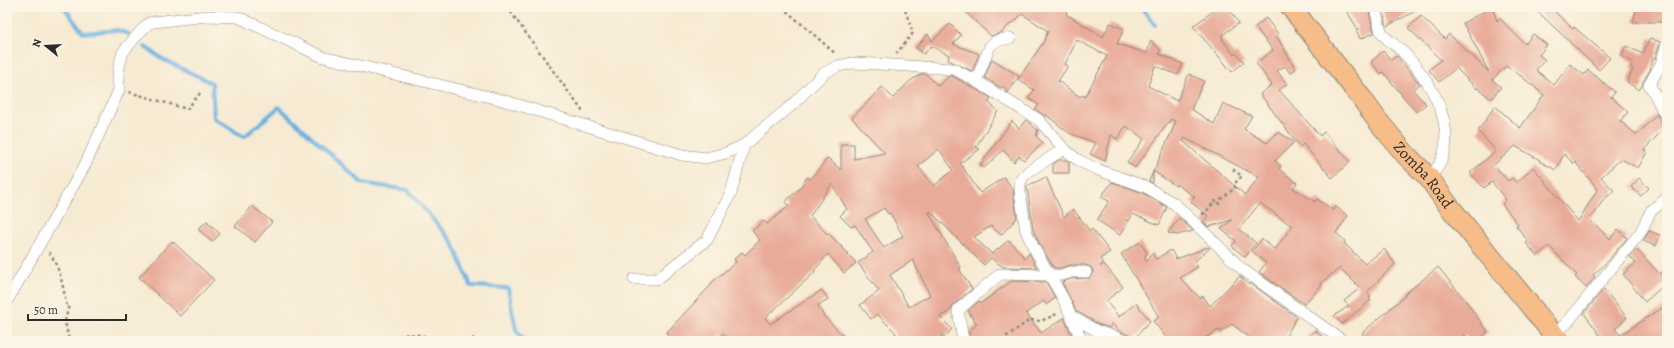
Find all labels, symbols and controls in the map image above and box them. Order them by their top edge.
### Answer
north arrow [26,26,66,66]
text: N [29,37,45,49]
street label: Zomba Road [1388,137,1458,213]
scale bar [28,296,126,322]
text: 50 m [34,302,58,318]

